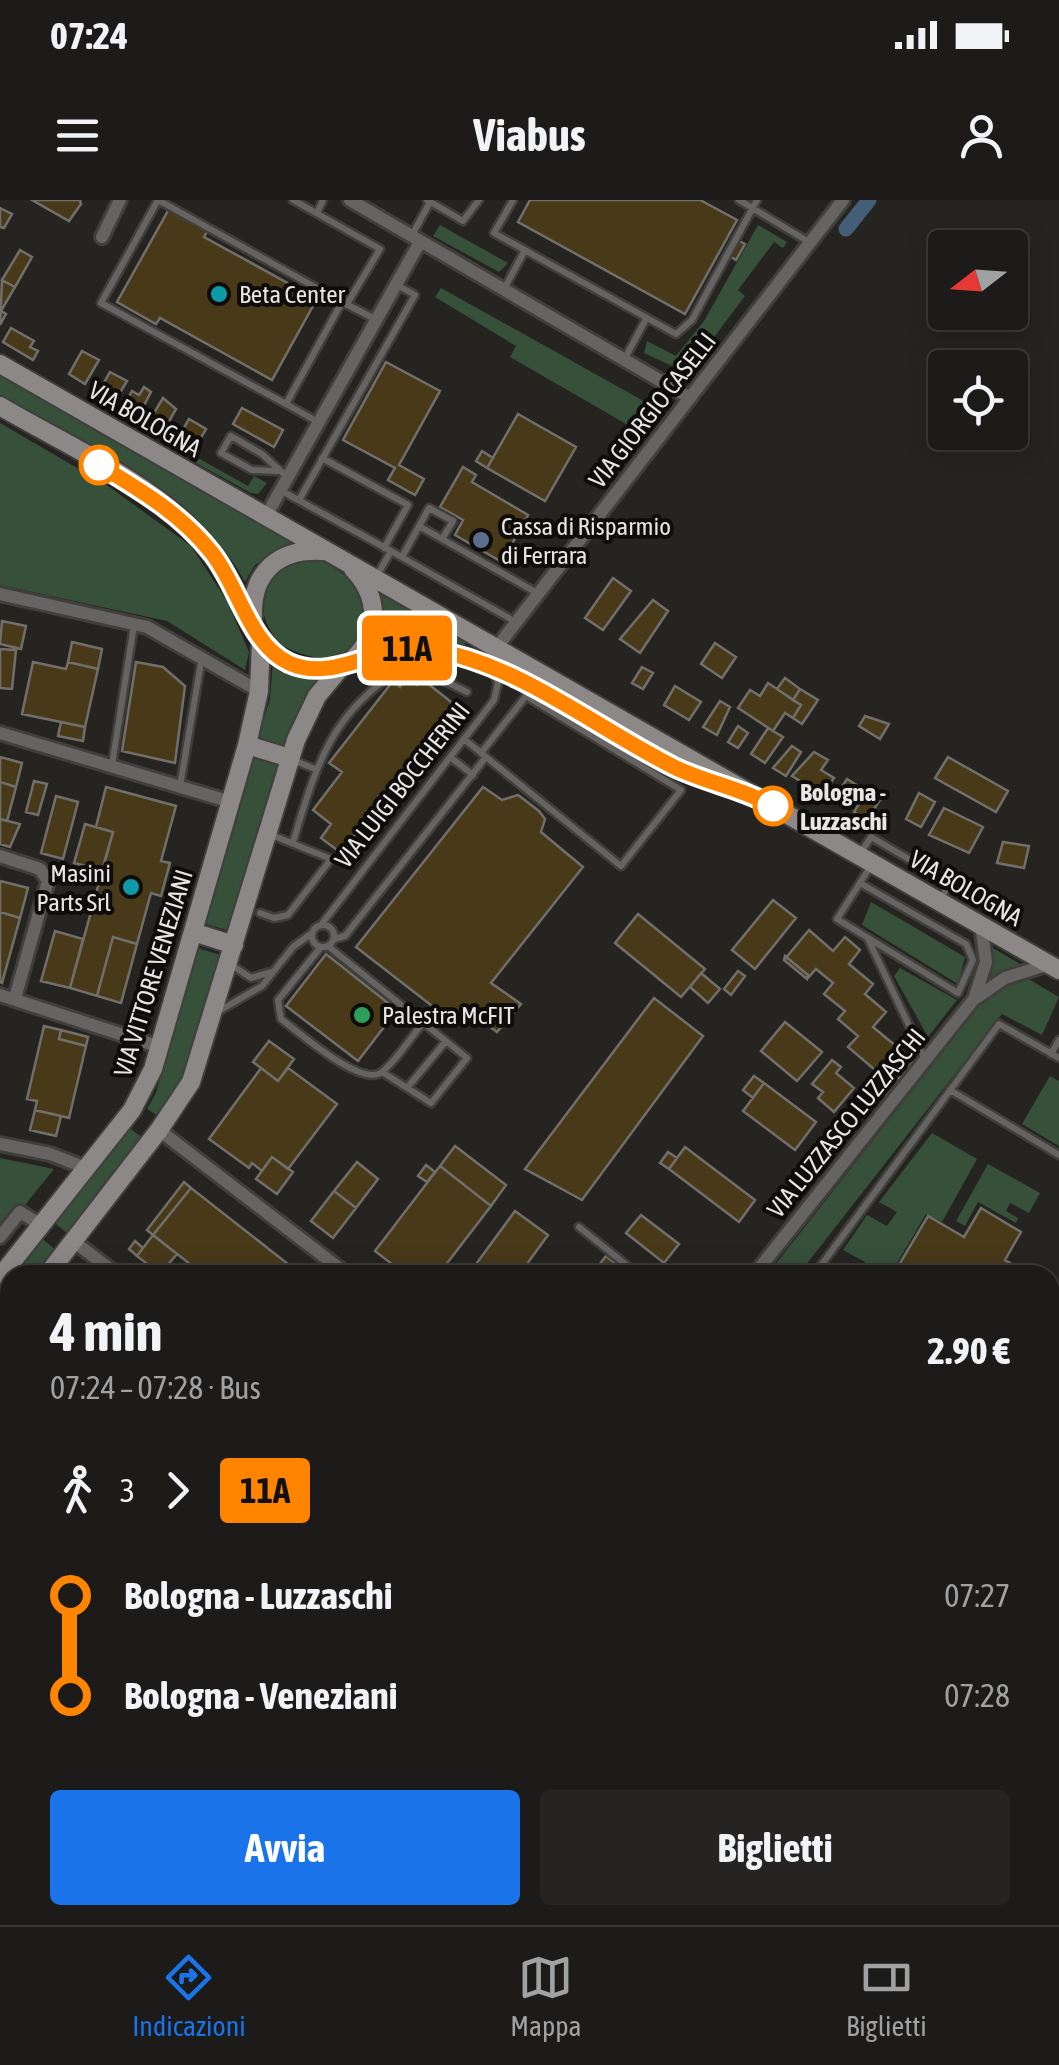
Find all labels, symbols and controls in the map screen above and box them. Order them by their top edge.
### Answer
text: 07:24 [50,14,128,57]
icon: menu [50,108,105,163]
icon: person [954,108,1009,163]
text: Viabus [473,109,586,161]
north arrow [928,230,1028,330]
map controls [928,230,1028,450]
place label: Beta Center [239,280,345,308]
marker: Beta Center [208,283,230,305]
street label: VIA GIORGIO CASELLI [583,327,721,493]
button: locate [928,350,1028,450]
street label: VIA BOLOGNA [84,376,207,463]
unlabelled marker [80,446,118,484]
place label: Cassa di Risparmio di Ferrara [501,512,671,569]
marker: Cassa di Risparmio di Ferrara [470,529,492,551]
line badge: 11A [350,616,464,680]
text: 11A [382,628,432,668]
street label: VIA LUIGI BOCCHERINI [329,697,475,873]
place label: Bologna - Luzzaschi [800,778,887,835]
marker: Bologna - Luzzaschi [754,787,792,825]
street label: VIA BOLOGNA [905,845,1028,932]
place label: Masini Parts Srl [37,859,111,916]
street label: VIA VITTORE VENEZIANI [108,866,198,1080]
marker: Masini Parts Srl [120,876,142,898]
place label: Palestra McFIT [382,1001,515,1029]
marker: Palestra McFIT [351,1004,373,1026]
street label: VIA LUZZASCO LUZZASCHI [761,1023,931,1223]
text: 4 min [50,1300,162,1363]
text: 2.90 € [927,1329,1010,1372]
text: 07:24 – 07:28 · Bus [50,1369,261,1406]
icon: walk [50,1463,105,1518]
icon: forward [150,1463,205,1518]
text: 11A [240,1470,290,1510]
text: 3 [120,1472,135,1509]
text: Bologna - Luzzaschi [124,1574,393,1617]
text: 07:27 [944,1577,1010,1614]
text: Bologna - Veneziani [124,1674,397,1717]
text: 07:28 [944,1677,1010,1714]
button: Avvia [50,1790,520,1905]
button: Biglietti [540,1790,1010,1905]
tab: Indicazioni [132,1950,246,2042]
tab: Mappa [510,1950,581,2042]
tab: Biglietti [846,1950,927,2042]

